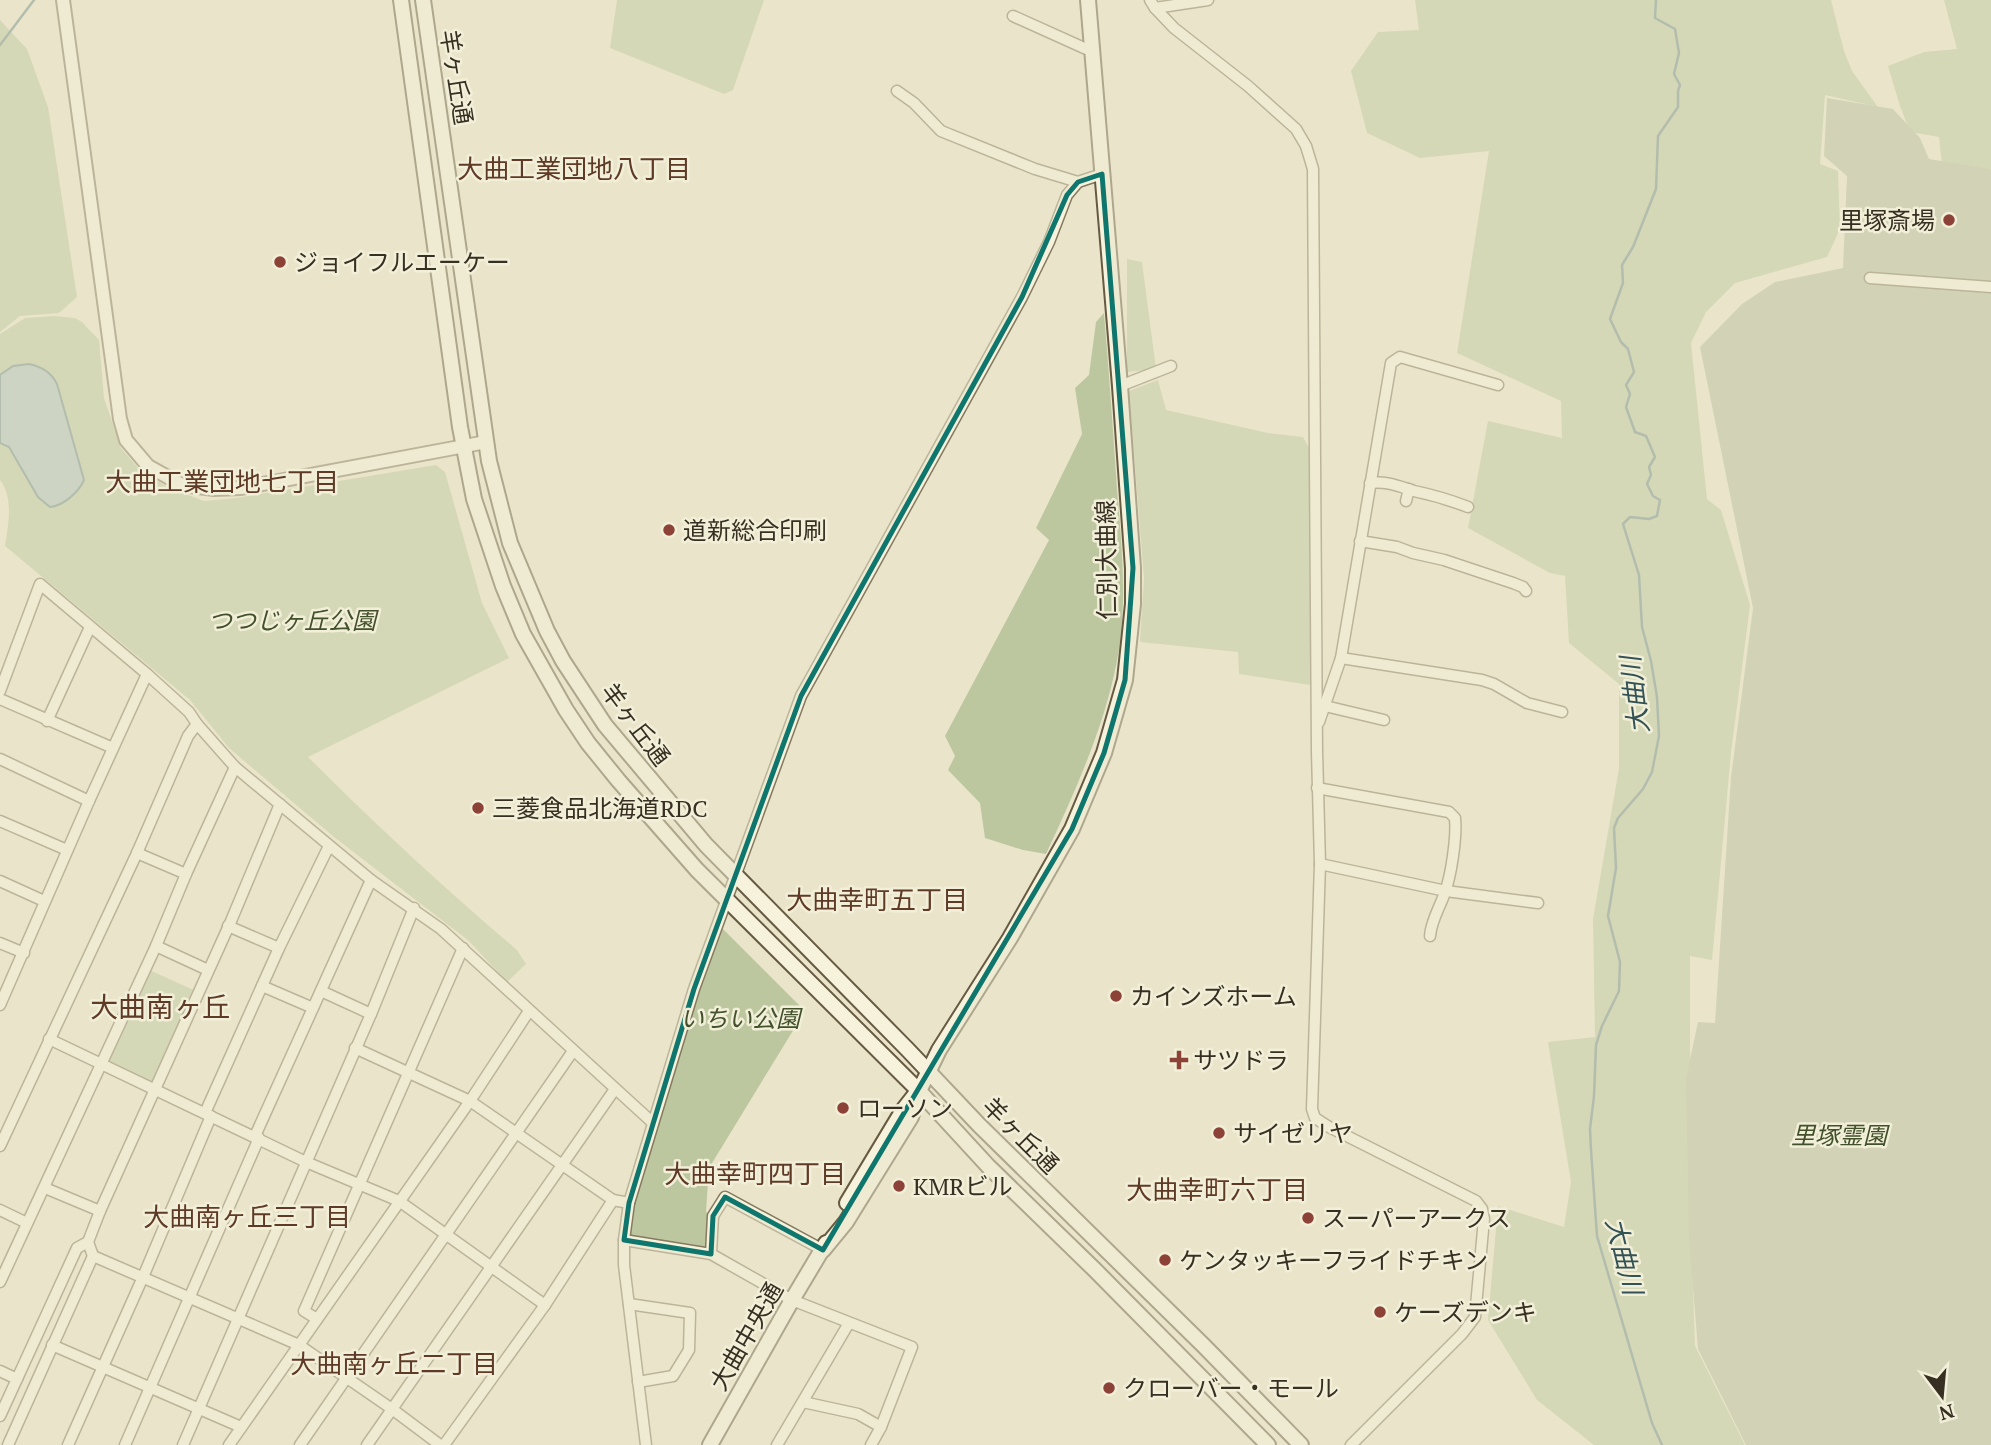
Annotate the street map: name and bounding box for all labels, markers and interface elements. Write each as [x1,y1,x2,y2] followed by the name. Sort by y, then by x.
[434,27,480,127] street label: 羊ヶ丘通
[457,151,691,185] district label: 大曲工業団地八丁目
[1839,204,1935,236] place label: 里塚斎場
[1941,212,1957,228] marker: 里塚斎場
[294,246,510,278] place label: ジョイフルエーケー
[272,254,288,270] marker: ジョイフルエーケー
[105,464,339,498] district label: 大曲工業団地七丁目
[1089,500,1123,620] street label: 仁別大曲線
[683,514,827,546] place label: 道新総合印刷
[661,522,677,538] marker: 道新総合印刷
[208,604,379,636] park label: つつじヶ丘公園
[1612,651,1656,736] water label: 大曲川
[594,676,678,772] street label: 羊ヶ丘通
[492,792,708,824] place label: 三菱食品北海道RDC
[470,800,486,816] marker: 三菱食品北海道RDC
[786,882,968,916] district label: 大曲幸町五丁目
[1130,980,1297,1012] place label: カインズホーム
[90,988,230,1025] district label: 大曲南ヶ丘
[1108,988,1124,1004] marker: カインズホーム
[680,1002,803,1034] park label: いちい公園
[1193,1044,1289,1076] place label: サツドラ
[1171,1052,1187,1068] marker: サツドラ
[976,1090,1066,1180] street label: 羊ヶ丘通
[857,1092,953,1124] place label: ローソン
[835,1100,851,1116] marker: ローソン
[1233,1117,1353,1149] place label: サイゼリヤ
[1791,1119,1890,1151] park label: 里塚霊園
[1211,1125,1227,1141] marker: サイゼリヤ
[664,1156,846,1190] district label: 大曲幸町四丁目
[913,1170,1013,1202] place label: KMRビル
[1126,1172,1308,1206] district label: 大曲幸町六丁目
[891,1178,907,1194] marker: KMRビル
[143,1199,351,1233] district label: 大曲南ヶ丘三丁目
[1322,1202,1511,1234] place label: スーパーアークス
[1300,1210,1316,1226] marker: スーパーアークス
[1599,1214,1652,1301] water label: 大曲川
[1179,1244,1488,1276] place label: ケンタッキーフライドチキン
[1157,1252,1173,1268] marker: ケンタッキーフライドチキン
[702,1276,790,1396] street label: 大曲中央通
[1394,1296,1537,1328] place label: ケーズデンキ
[1372,1304,1388,1320] marker: ケーズデンキ
[290,1346,498,1380] district label: 大曲南ヶ丘二丁目
[1907,1361,1977,1431] north arrow
[1123,1372,1339,1404] place label: クローバー・モール
[1101,1380,1117,1396] marker: クローバー・モール
[1936,1399,1957,1427] text: N

